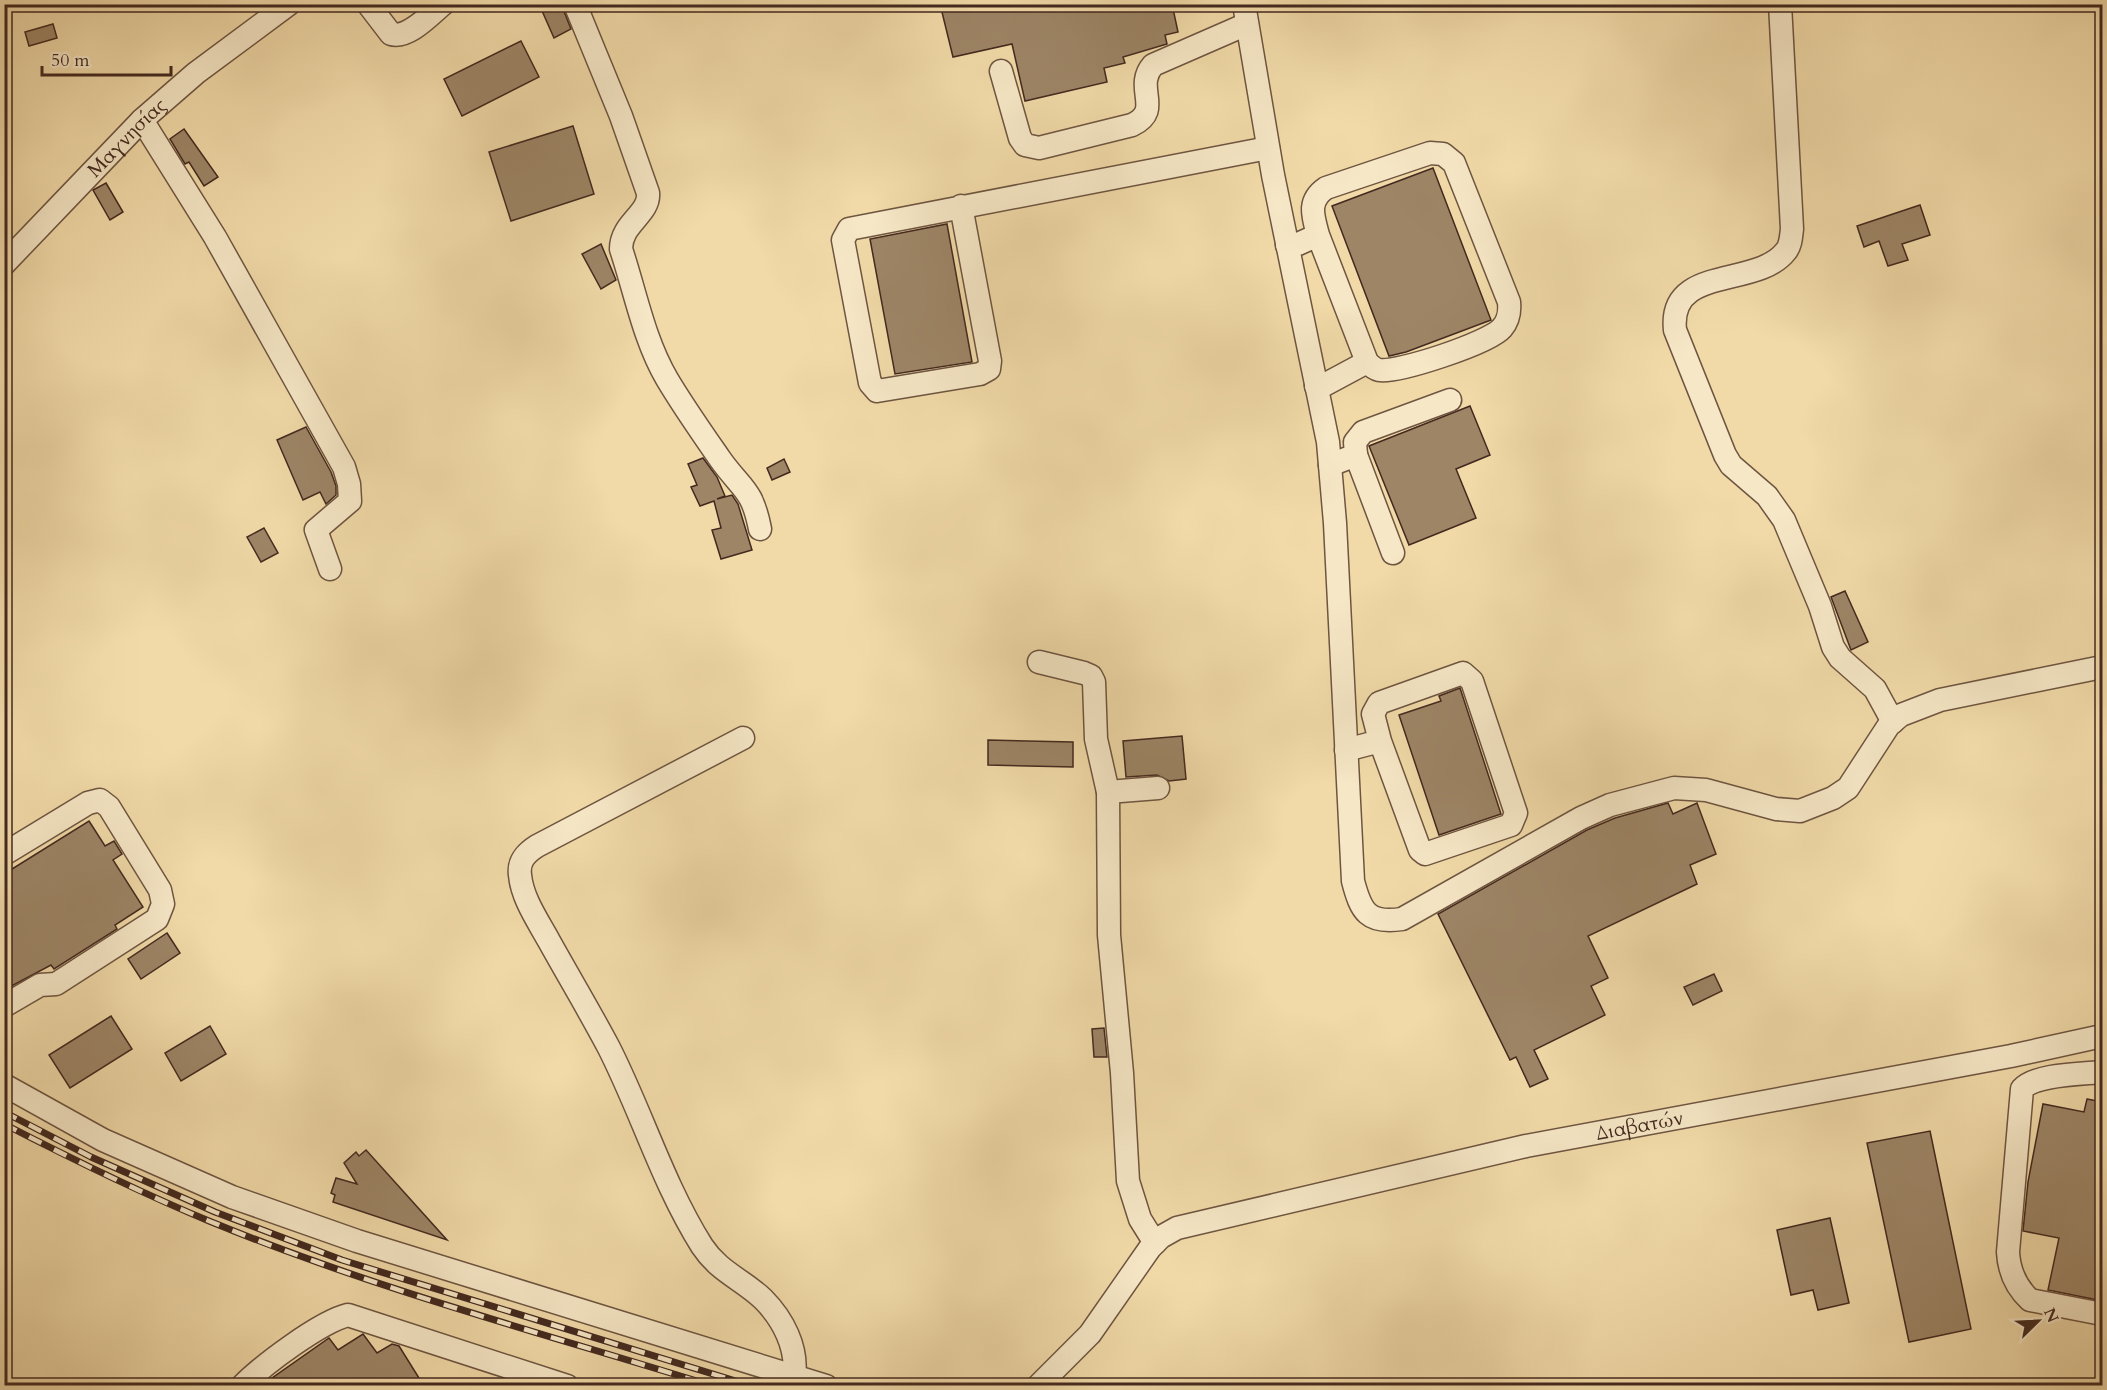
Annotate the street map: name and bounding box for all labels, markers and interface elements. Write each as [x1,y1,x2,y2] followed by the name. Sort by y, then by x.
[42,39,171,77] scale bar
[51,48,90,73] text: 50 m
[81,91,172,183] street label: Μαγνησίας
[1593,1104,1685,1146] street label: Διαβατών
[2008,1291,2068,1351] north arrow
[2038,1304,2064,1326] text: N

